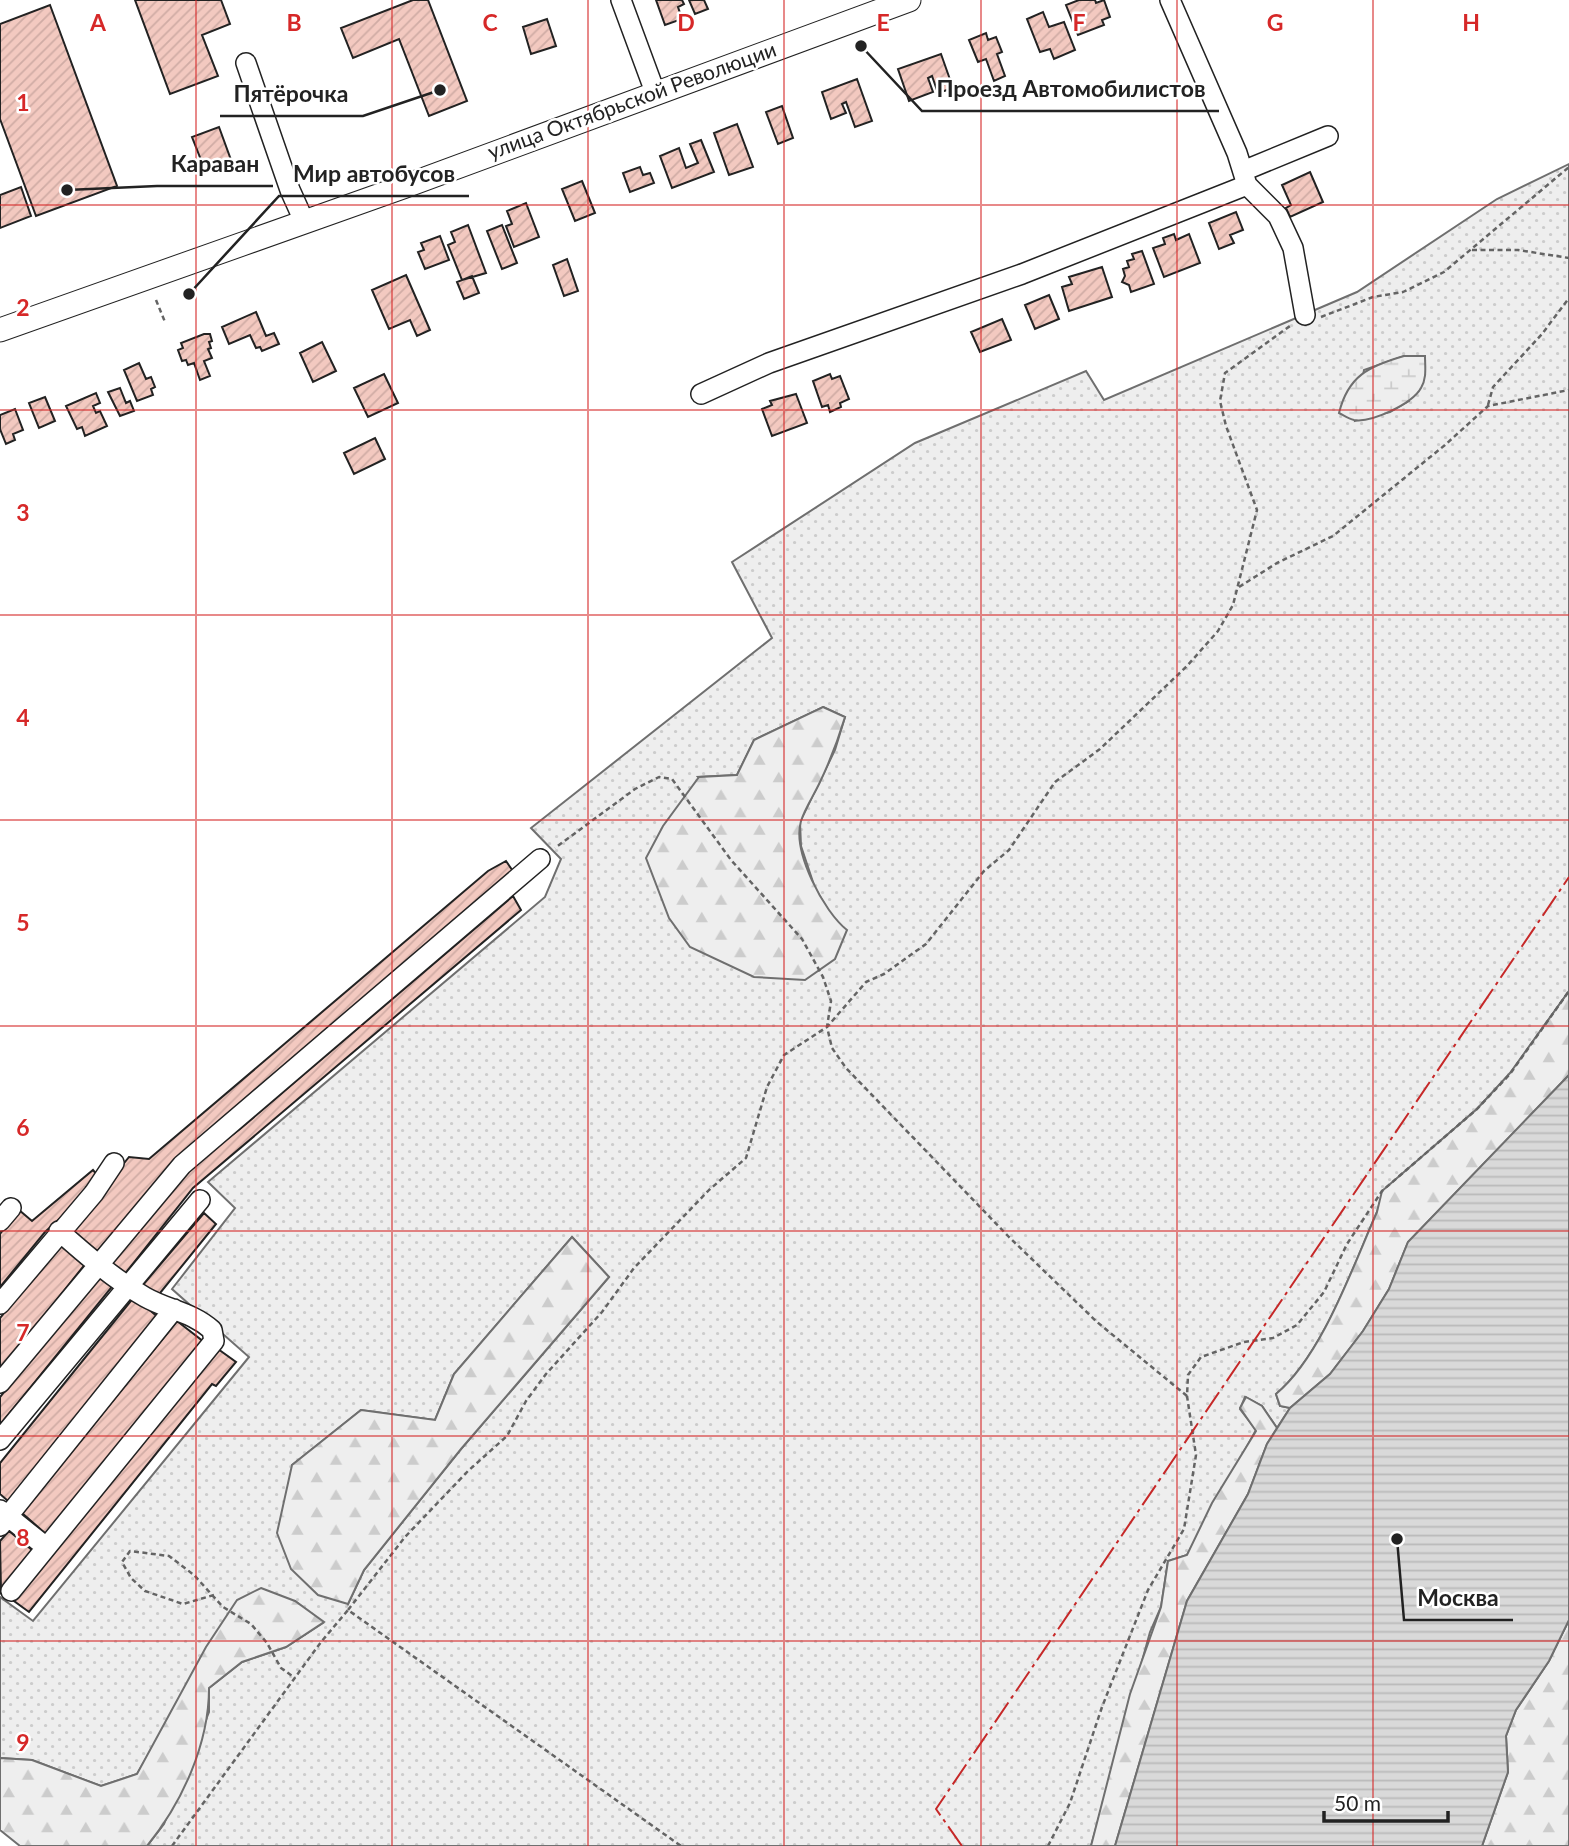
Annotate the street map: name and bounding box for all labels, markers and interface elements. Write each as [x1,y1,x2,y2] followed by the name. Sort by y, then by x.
[89,8,107,36] text: A
[286,8,302,36] text: B
[482,8,498,36] text: C
[677,8,695,36] text: D
[876,8,890,36] text: E
[1072,8,1086,36] text: F
[1267,8,1283,36] text: G
[1462,8,1480,36] text: H
[484,36,779,164] street label: улица Октябрьской Революции
[922,67,1219,111] callout: Проезд Автомобилистов
[220,72,363,116] callout: Пятёрочка
[936,74,1206,102] text: Проезд Автомобилистов
[234,79,348,107] text: Пятёрочка
[16,88,30,116] text: 1
[157,142,273,186] callout: Караван
[171,149,259,177] text: Караван
[279,152,469,196] callout: Мир автобусов
[293,159,455,187] text: Мир автобусов
[16,293,30,321] text: 2
[16,498,30,526] text: 3
[16,703,30,731] text: 4
[16,908,30,936] text: 5
[16,1113,30,1141] text: 6
[16,1318,30,1346] text: 7
[16,1523,30,1551] text: 8
[1404,1576,1513,1620] callout: Москва
[1417,1583,1499,1611] text: Москва
[16,1728,30,1756] text: 9
[1324,1780,1448,1824] scale bar
[1334,1790,1381,1815] text: 50 m

